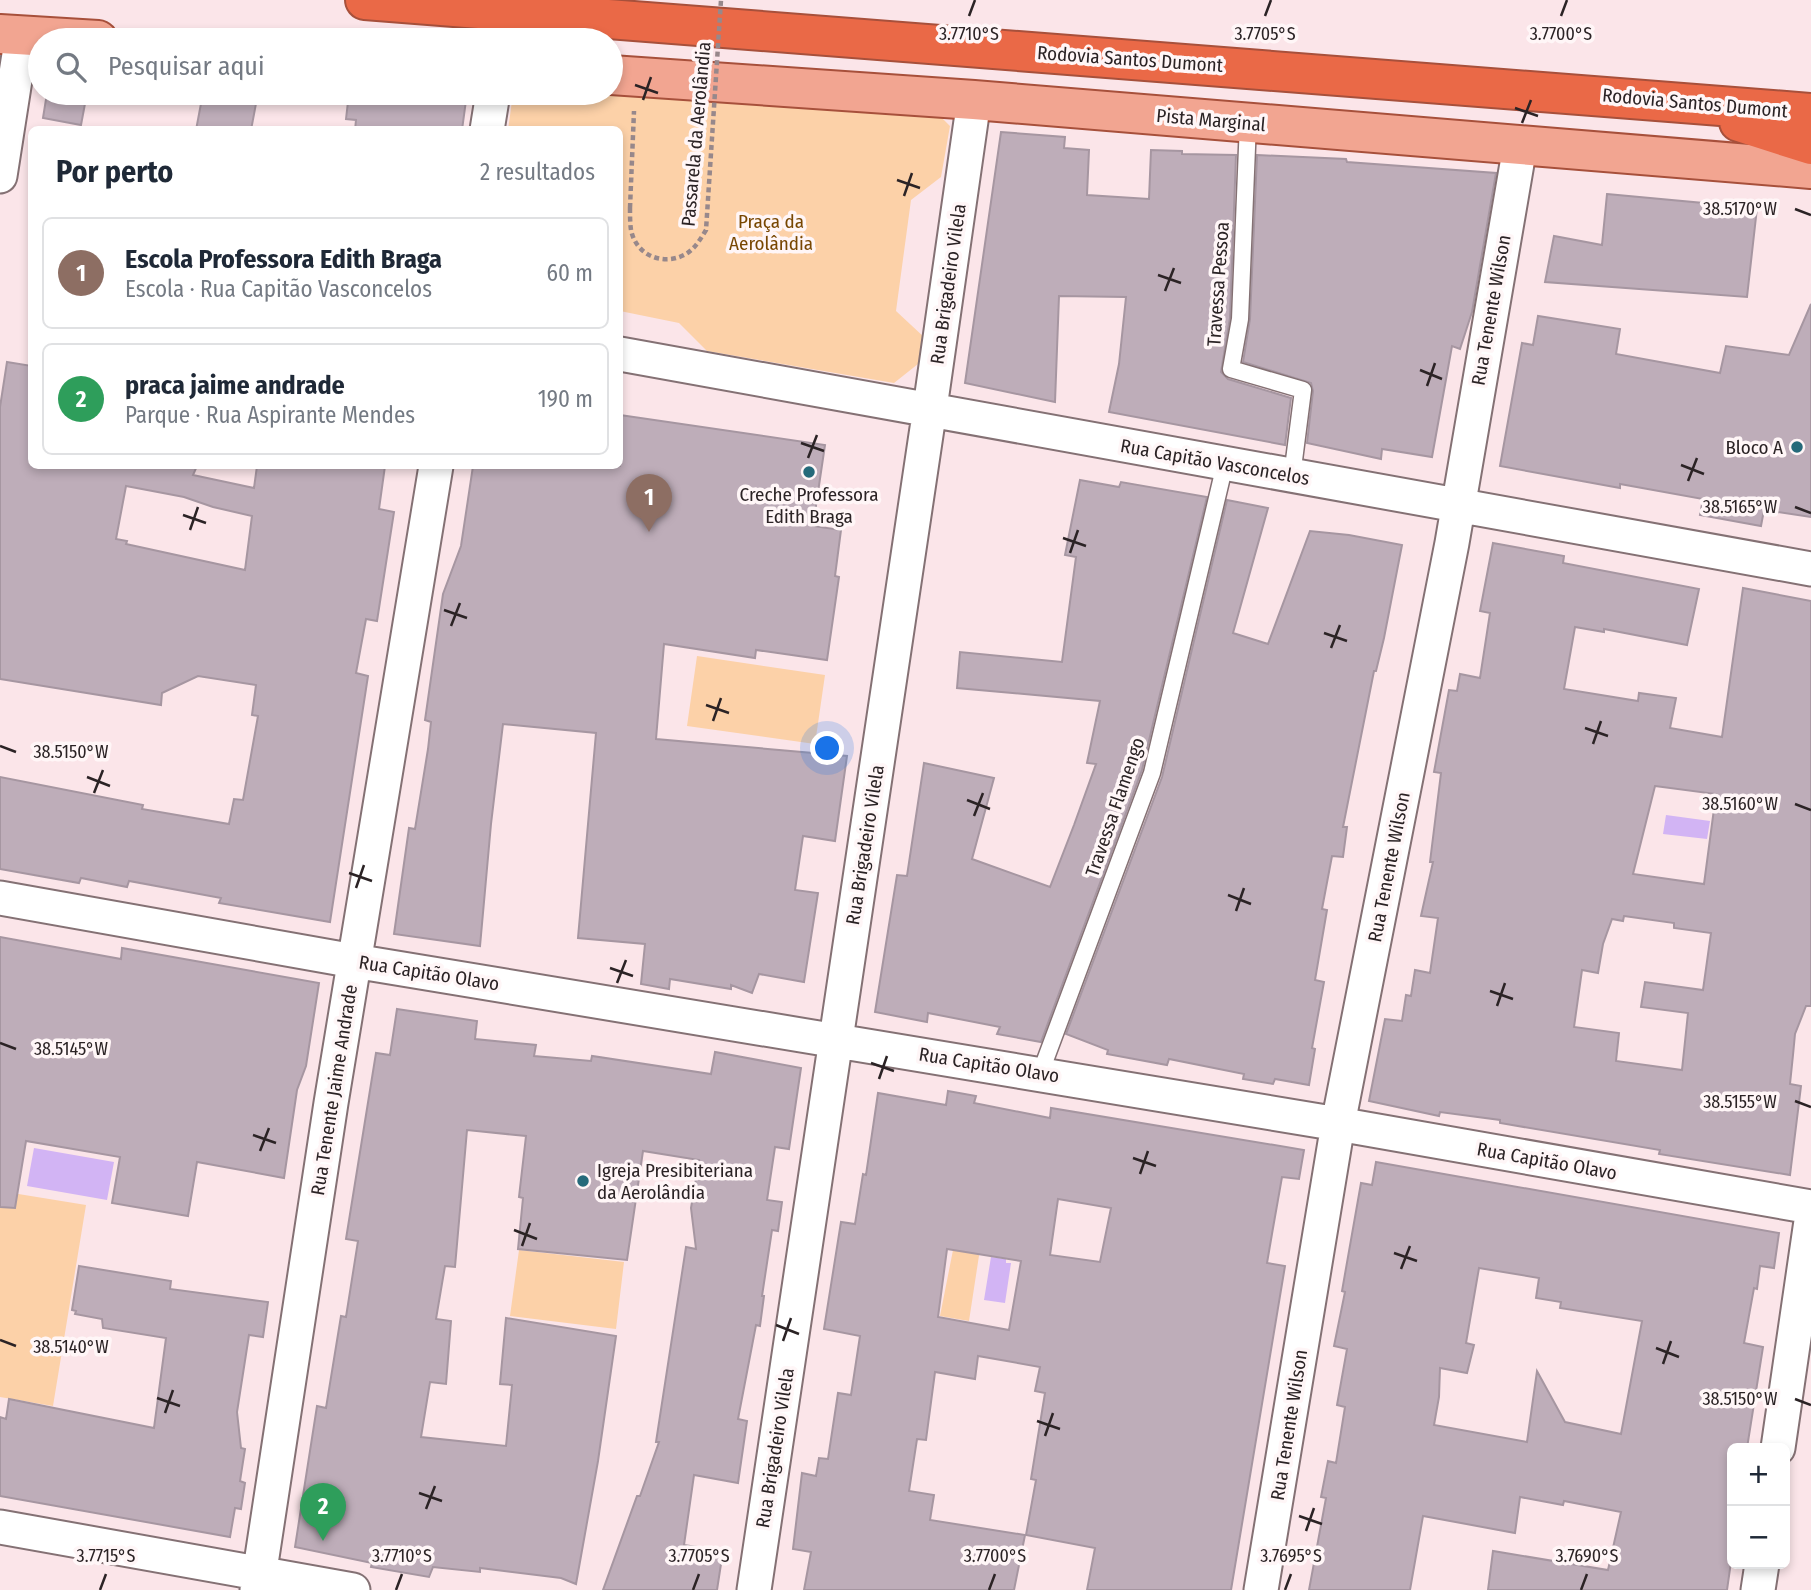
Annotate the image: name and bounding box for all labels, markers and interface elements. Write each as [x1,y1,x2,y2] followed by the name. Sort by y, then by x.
[939,23,999,45] text: 3.7710°S
[1234,23,1296,45] text: 3.7705°S
[1530,23,1592,45] text: 3.7700°S
[28,28,623,105] search box
[676,41,716,227] street label: Passarela da Aerolândia
[1036,41,1224,77] street label: Rodovia Santos Dumont
[52,48,90,86] icon: search
[108,51,265,82] text: Pesquisar aqui
[1601,83,1790,123] street label: Rodovia Santos Dumont
[1155,104,1267,136] street label: Pista Marginal
[56,154,173,190] text: Por perto
[480,158,595,186] text: 2 resultados
[1703,198,1777,220] text: 38.5170°W
[925,202,971,366] street label: Rua Brigadeiro Vilela
[729,210,813,255] park label: Praça da Aerolândia
[1202,221,1234,347] street label: Travessa Pessoa
[1466,233,1516,387] street label: Rua Tenente Wilson
[125,244,442,275] text: Escola Professora Edith Braga
[76,259,86,287] text: 1
[547,259,593,287] text: 60 m
[125,275,432,303] text: Escola · Rua Capitão Vasconcelos
[125,370,345,401] text: praca jaime andrade
[76,385,86,413] text: 2
[538,385,593,413] text: 190 m
[125,401,415,429] text: Parque · Rua Aspirante Mendes
[1119,434,1311,490] street label: Rua Capitão Vasconcelos
[1725,436,1783,459] place label: Bloco A
[1789,439,1805,455] marker: Bloco A
[801,464,817,480] marker: Creche Professora Edith Braga
[626,474,672,532] pin: 1
[740,483,878,528] place label: Creche Professora Edith Braga
[1703,496,1778,518] text: 38.5165°W
[810,731,844,765] your location
[1080,734,1150,880] street label: Travessa Flamengo
[33,741,109,763] text: 38.5150°W
[841,763,889,927] street label: Rua Brigadeiro Vilela
[1363,790,1415,944] street label: Rua Tenente Wilson
[1702,793,1778,815] text: 38.5160°W
[357,951,501,995] street label: Rua Capitão Olavo
[306,983,362,1197] street label: Rua Tenente Jaime Andrade
[34,1038,109,1060] text: 38.5145°W
[917,1043,1061,1087] street label: Rua Capitão Olavo
[1703,1091,1777,1113] text: 38.5155°W
[1475,1137,1619,1185] street label: Rua Capitão Olavo
[597,1159,753,1204] place label: Igreja Presibiteriana da Aerolândia
[575,1173,591,1189] marker: Igreja Presibiteriana da Aerolândia
[33,1336,109,1358] text: 38.5140°W
[1266,1348,1312,1502] street label: Rua Tenente Wilson
[751,1366,799,1530] street label: Rua Brigadeiro Vilela
[1702,1388,1778,1410] text: 38.5150°W
[1727,1443,1790,1569] map controls
[1727,1443,1790,1506] button: +
[300,1483,346,1541] pin: 2
[1727,1506,1790,1569] button: −
[77,1545,135,1567] text: 3.7715°S
[372,1545,432,1567] text: 3.7710°S
[668,1545,730,1567] text: 3.7705°S
[964,1545,1026,1567] text: 3.7700°S
[1260,1545,1322,1567] text: 3.7695°S
[1556,1545,1619,1567] text: 3.7690°S

